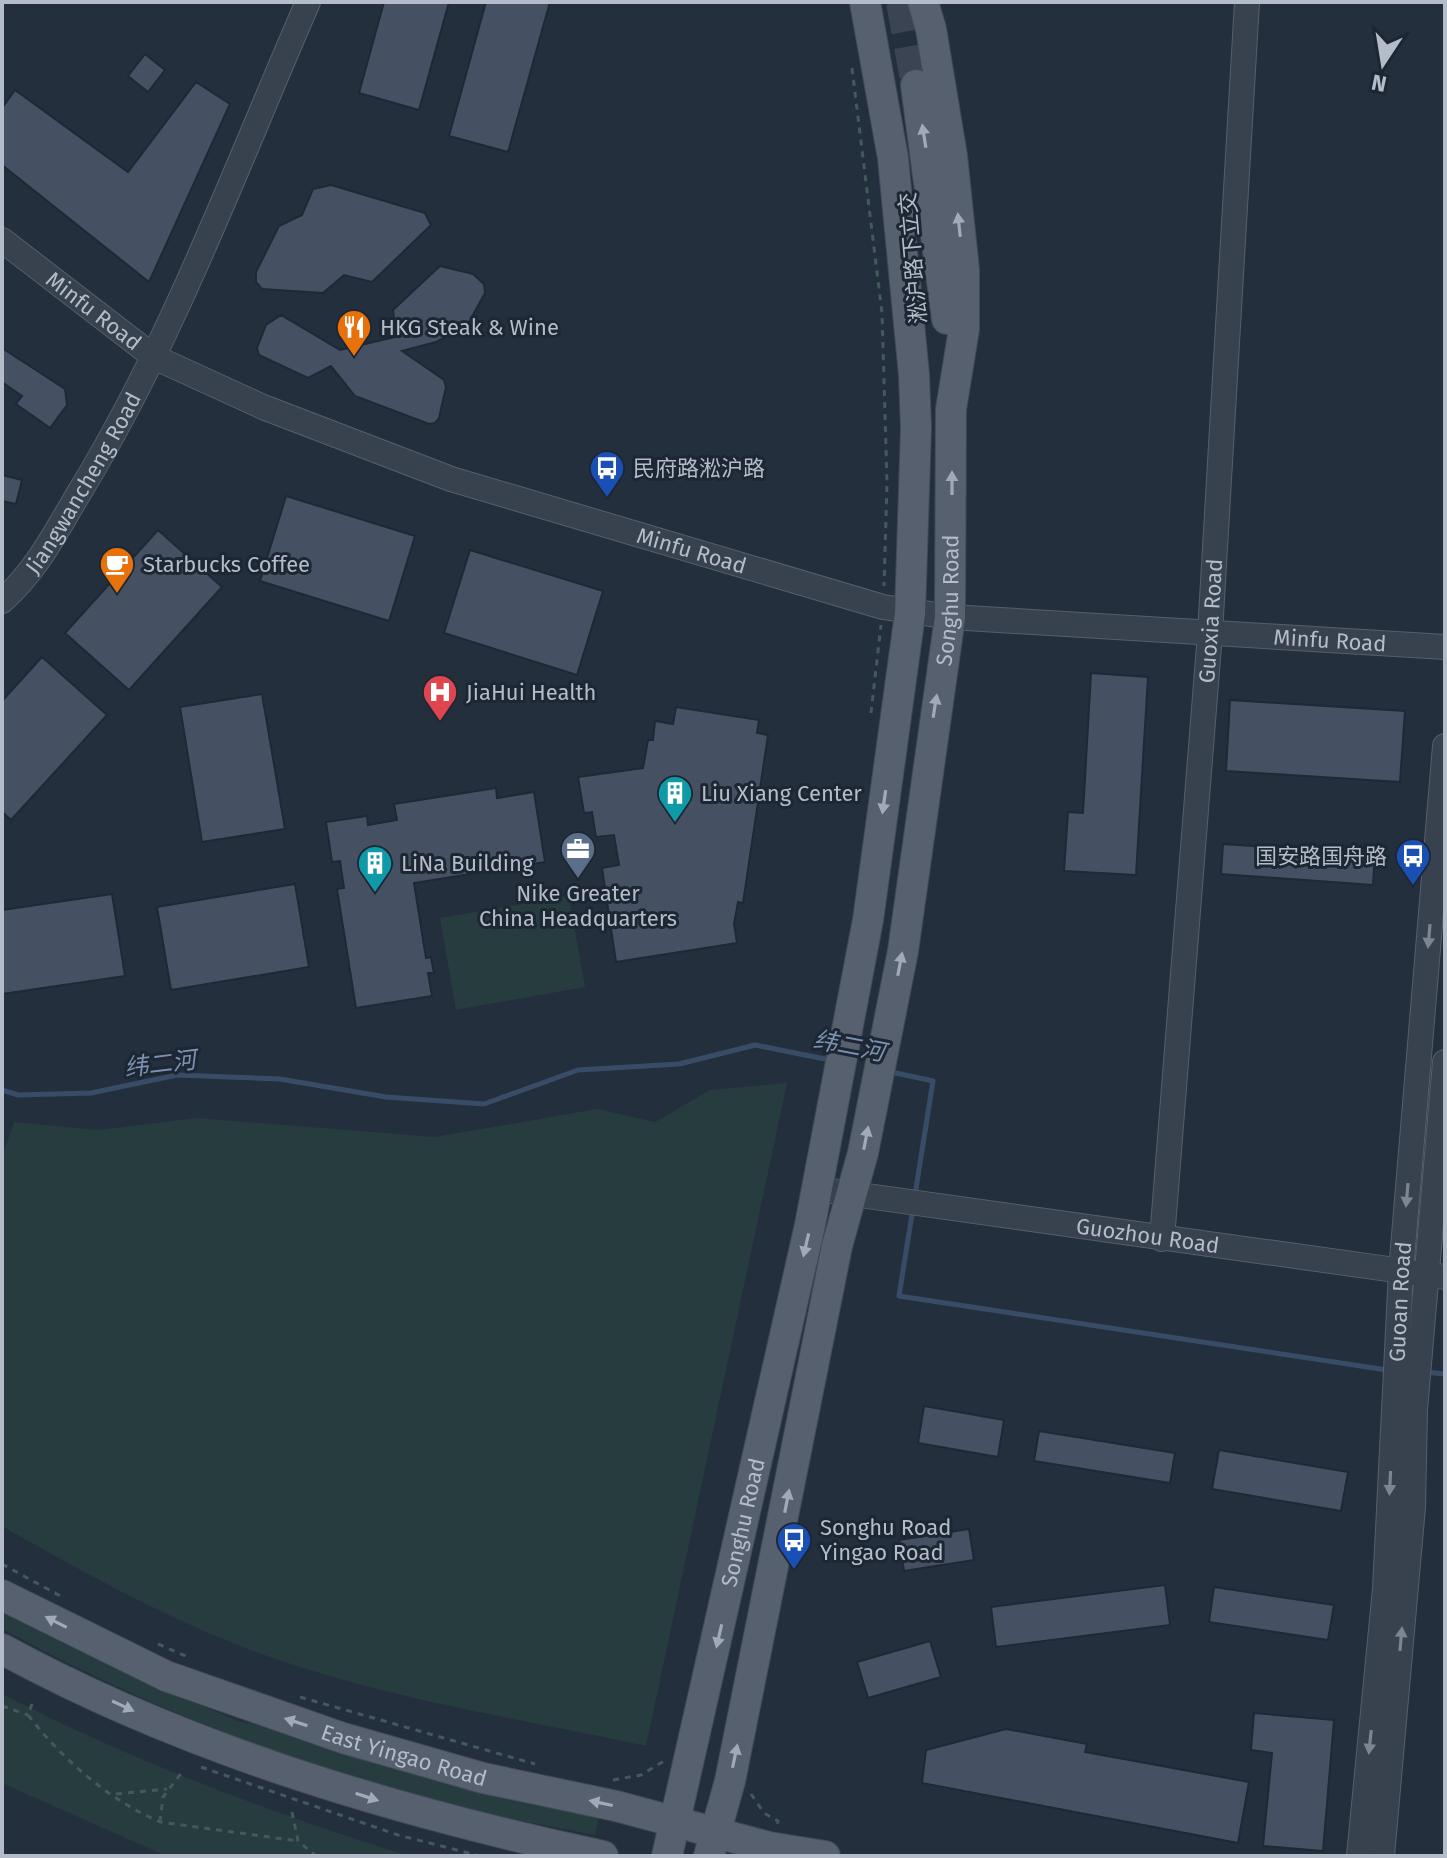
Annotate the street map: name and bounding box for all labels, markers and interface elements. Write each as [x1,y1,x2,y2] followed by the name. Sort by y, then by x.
[1343,24,1423,104] north arrow
[1369,68,1389,98] text: N
[918,123,930,148] one-way arrow
[894,191,932,325] street label: 淞沪路下立交
[953,212,966,237] one-way arrow
[41,266,147,356] street label: Minfu Road
[335,308,373,358] restaurant icon: HKG Steak & Wine
[380,314,559,341] place label: HKG Steak & Wine
[19,388,147,579] street label: Jiangwancheng Road
[588,449,626,499] bus stop icon: 民府路淞沪路
[633,455,765,482] place label: 民府路淞沪路
[946,470,958,495] one-way arrow
[634,521,750,579] street label: Minfu Road
[930,534,964,667] street label: Songhu Road
[98,545,136,595] cafe icon: Starbucks Coffee
[143,551,310,578] place label: Starbucks Coffee
[1193,558,1228,684] street label: Guoxia Road
[1273,623,1387,657] street label: Minfu Road
[421,673,459,723] hospital icon: JiaHui Health
[466,679,596,706] place label: JiaHui Health
[929,693,942,718] one-way arrow
[656,774,694,824] building icon: Liu Xiang Center
[701,780,862,807] place label: Liu Xiang Center
[877,790,890,815] one-way arrow
[559,830,597,880] office icon: Nike Greater China Headquarters
[1394,837,1432,887] bus stop icon: 国安路国舟路
[1255,843,1387,870] place label: 国安路国舟路
[356,844,394,894] building icon: LiNa Building
[401,850,534,877] place label: LiNa Building
[479,880,677,932] place label: Nike Greater China Headquarters
[1422,924,1435,949] one-way arrow
[894,951,907,976] one-way arrow
[811,1025,891,1067] water label: 纬二河
[123,1045,201,1082] water label: 纬二河
[860,1125,872,1150] one-way arrow
[1400,1183,1413,1208] one-way arrow
[1074,1212,1221,1259] street label: Guozhou Road
[799,1233,812,1258] one-way arrow
[1383,1240,1417,1363] street label: Guoan Road
[715,1455,770,1590] street label: Songhu Road
[1384,1471,1397,1496] one-way arrow
[781,1488,794,1513] one-way arrow
[820,1514,951,1566] place label: Songhu Road Yingao Road
[775,1521,813,1571] bus stop icon: Songhu Road Yingao Road
[45,1615,68,1629] one-way arrow
[712,1623,725,1648] one-way arrow
[1395,1626,1408,1651] one-way arrow
[112,1699,135,1713] one-way arrow
[283,1716,307,1728] one-way arrow
[318,1718,490,1792] street label: East Yingao Road
[1364,1730,1377,1755] one-way arrow
[730,1743,742,1768] one-way arrow
[355,1791,379,1803] one-way arrow
[588,1796,613,1809] one-way arrow

